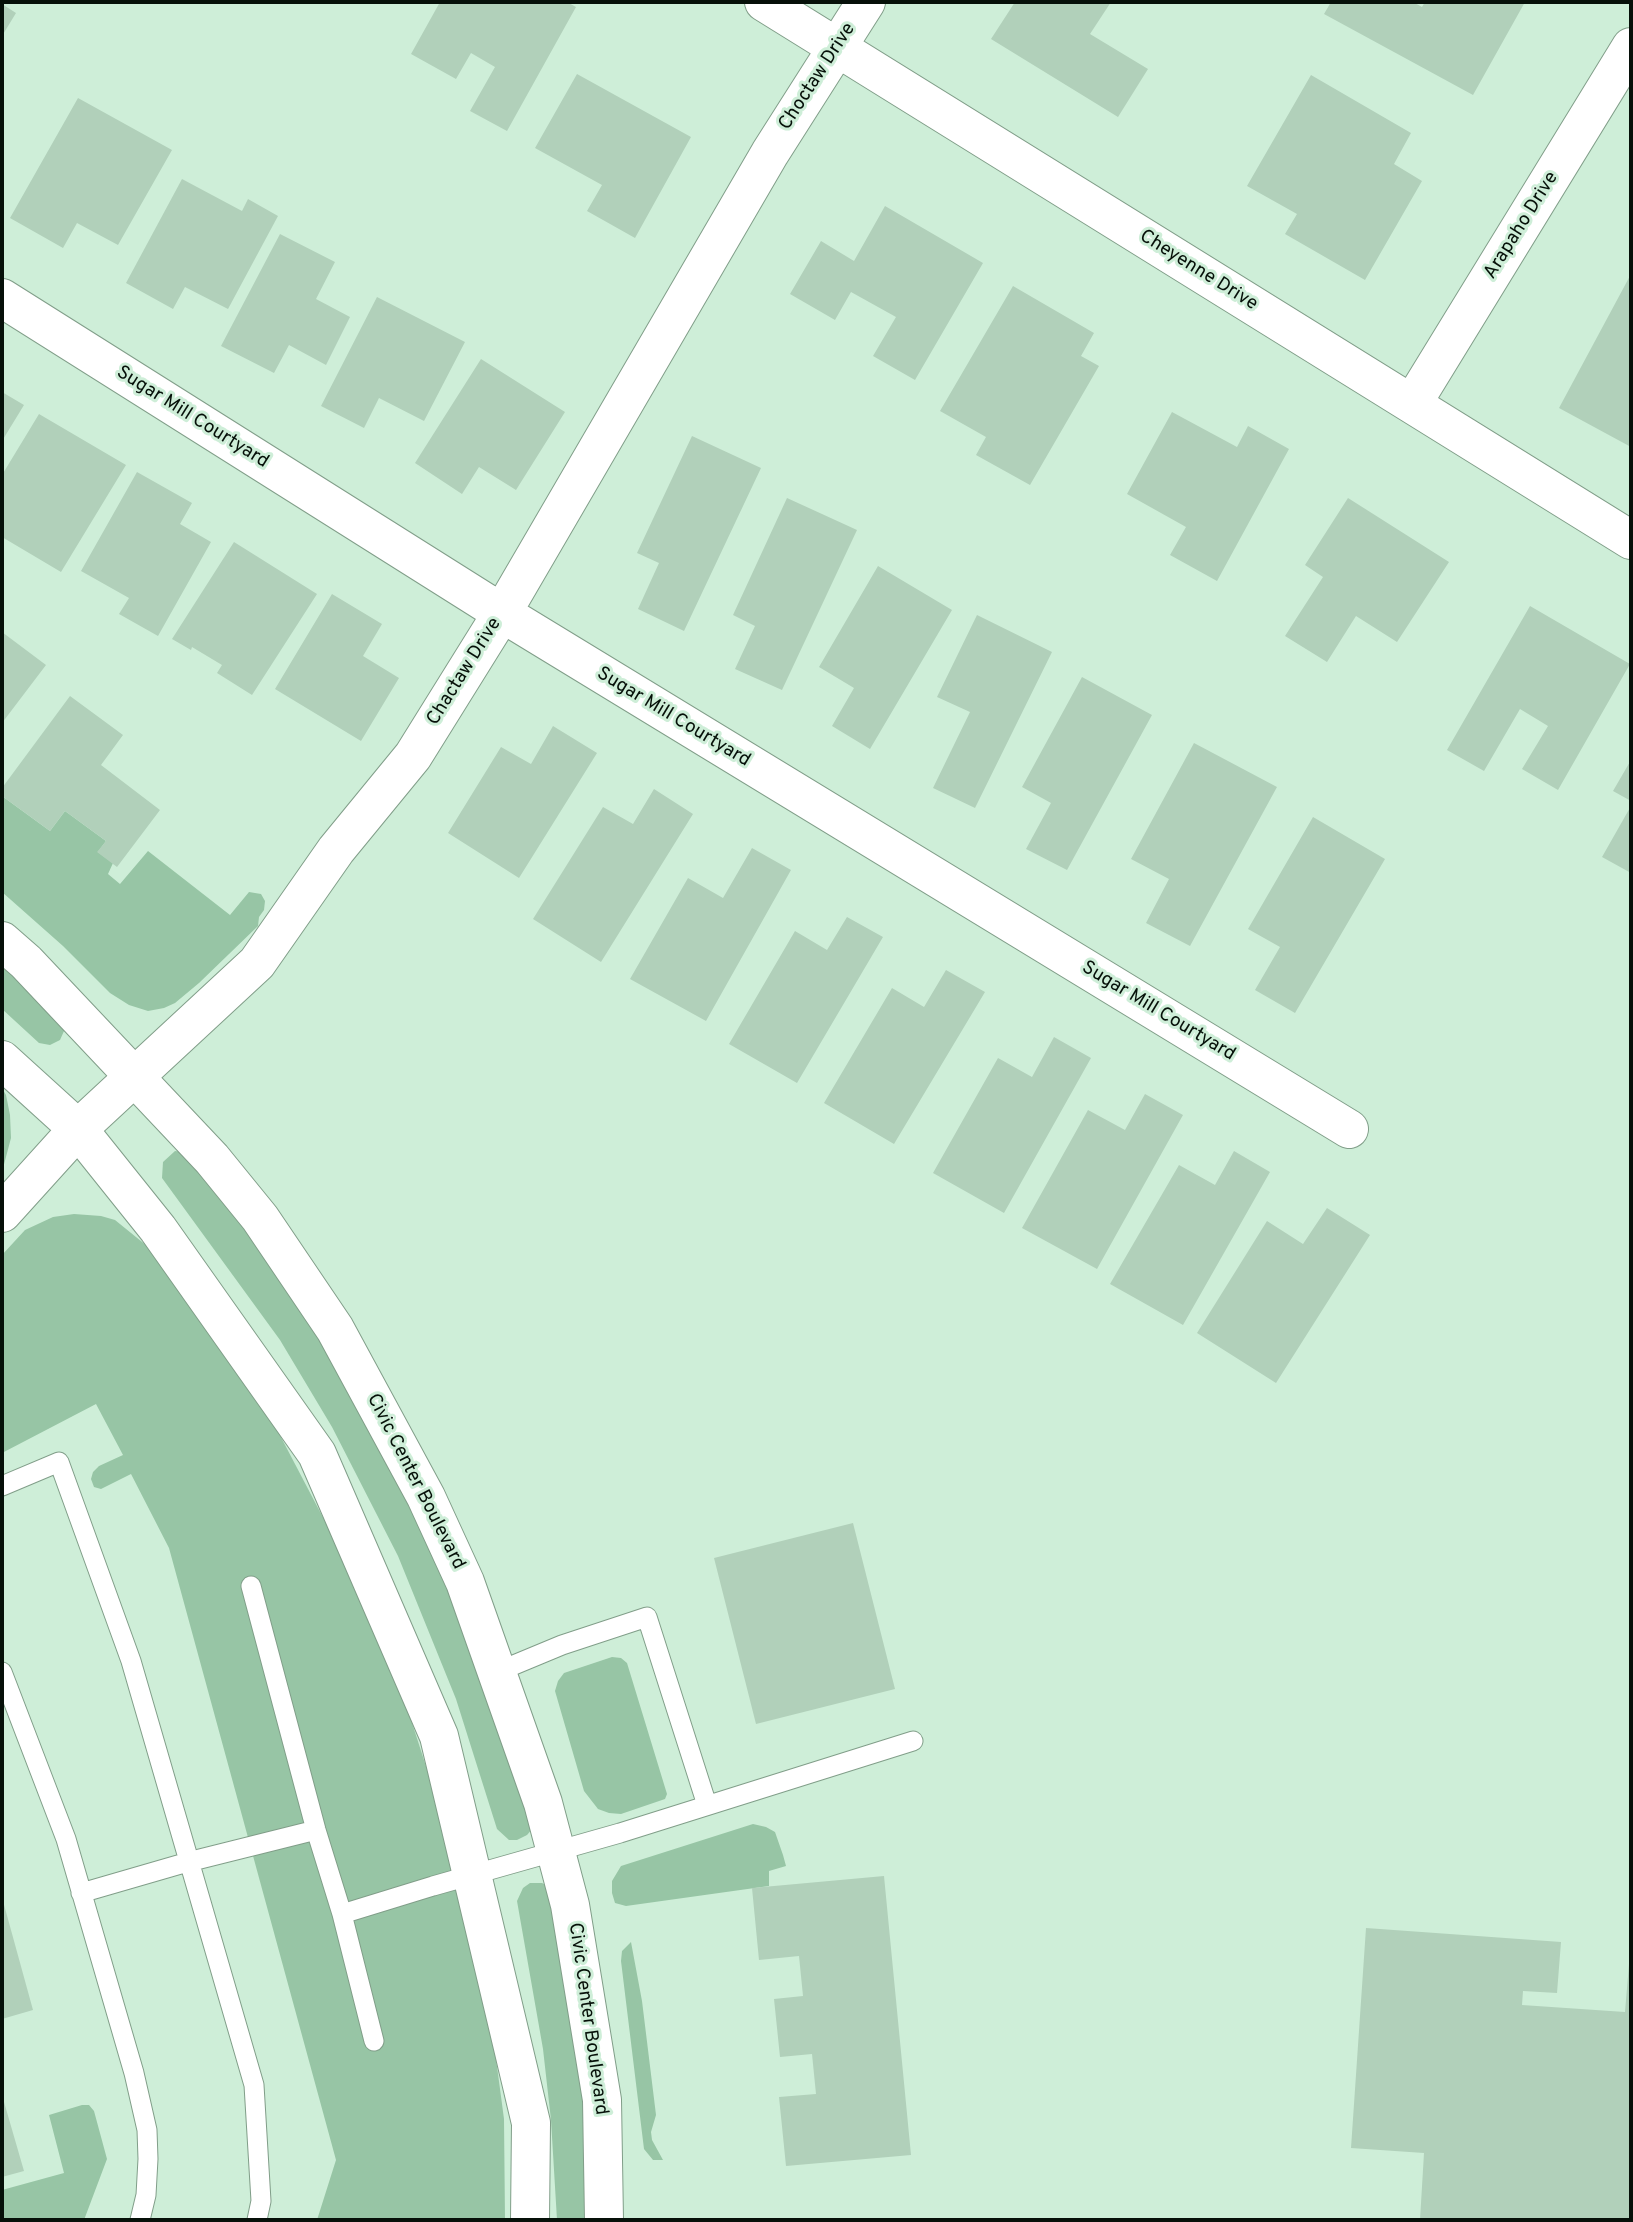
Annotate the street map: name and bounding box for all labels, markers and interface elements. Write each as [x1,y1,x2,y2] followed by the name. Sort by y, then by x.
[775,19,861,135] street label: Choctaw Drive
[1480,168,1564,284] street label: Arapaho Drive
[1135,226,1261,316] street label: Cheyenne Drive
[112,362,272,474] street label: Sugar Mill Courtyard
[423,614,507,730] street label: Chactaw Drive
[592,663,754,773] street label: Sugar Mill Courtyard
[1077,957,1239,1067] street label: Sugar Mill Courtyard
[361,1390,469,1574] street label: Civic Center Boulevard
[562,1921,612,2117] street label: Civic Center Boulevard

